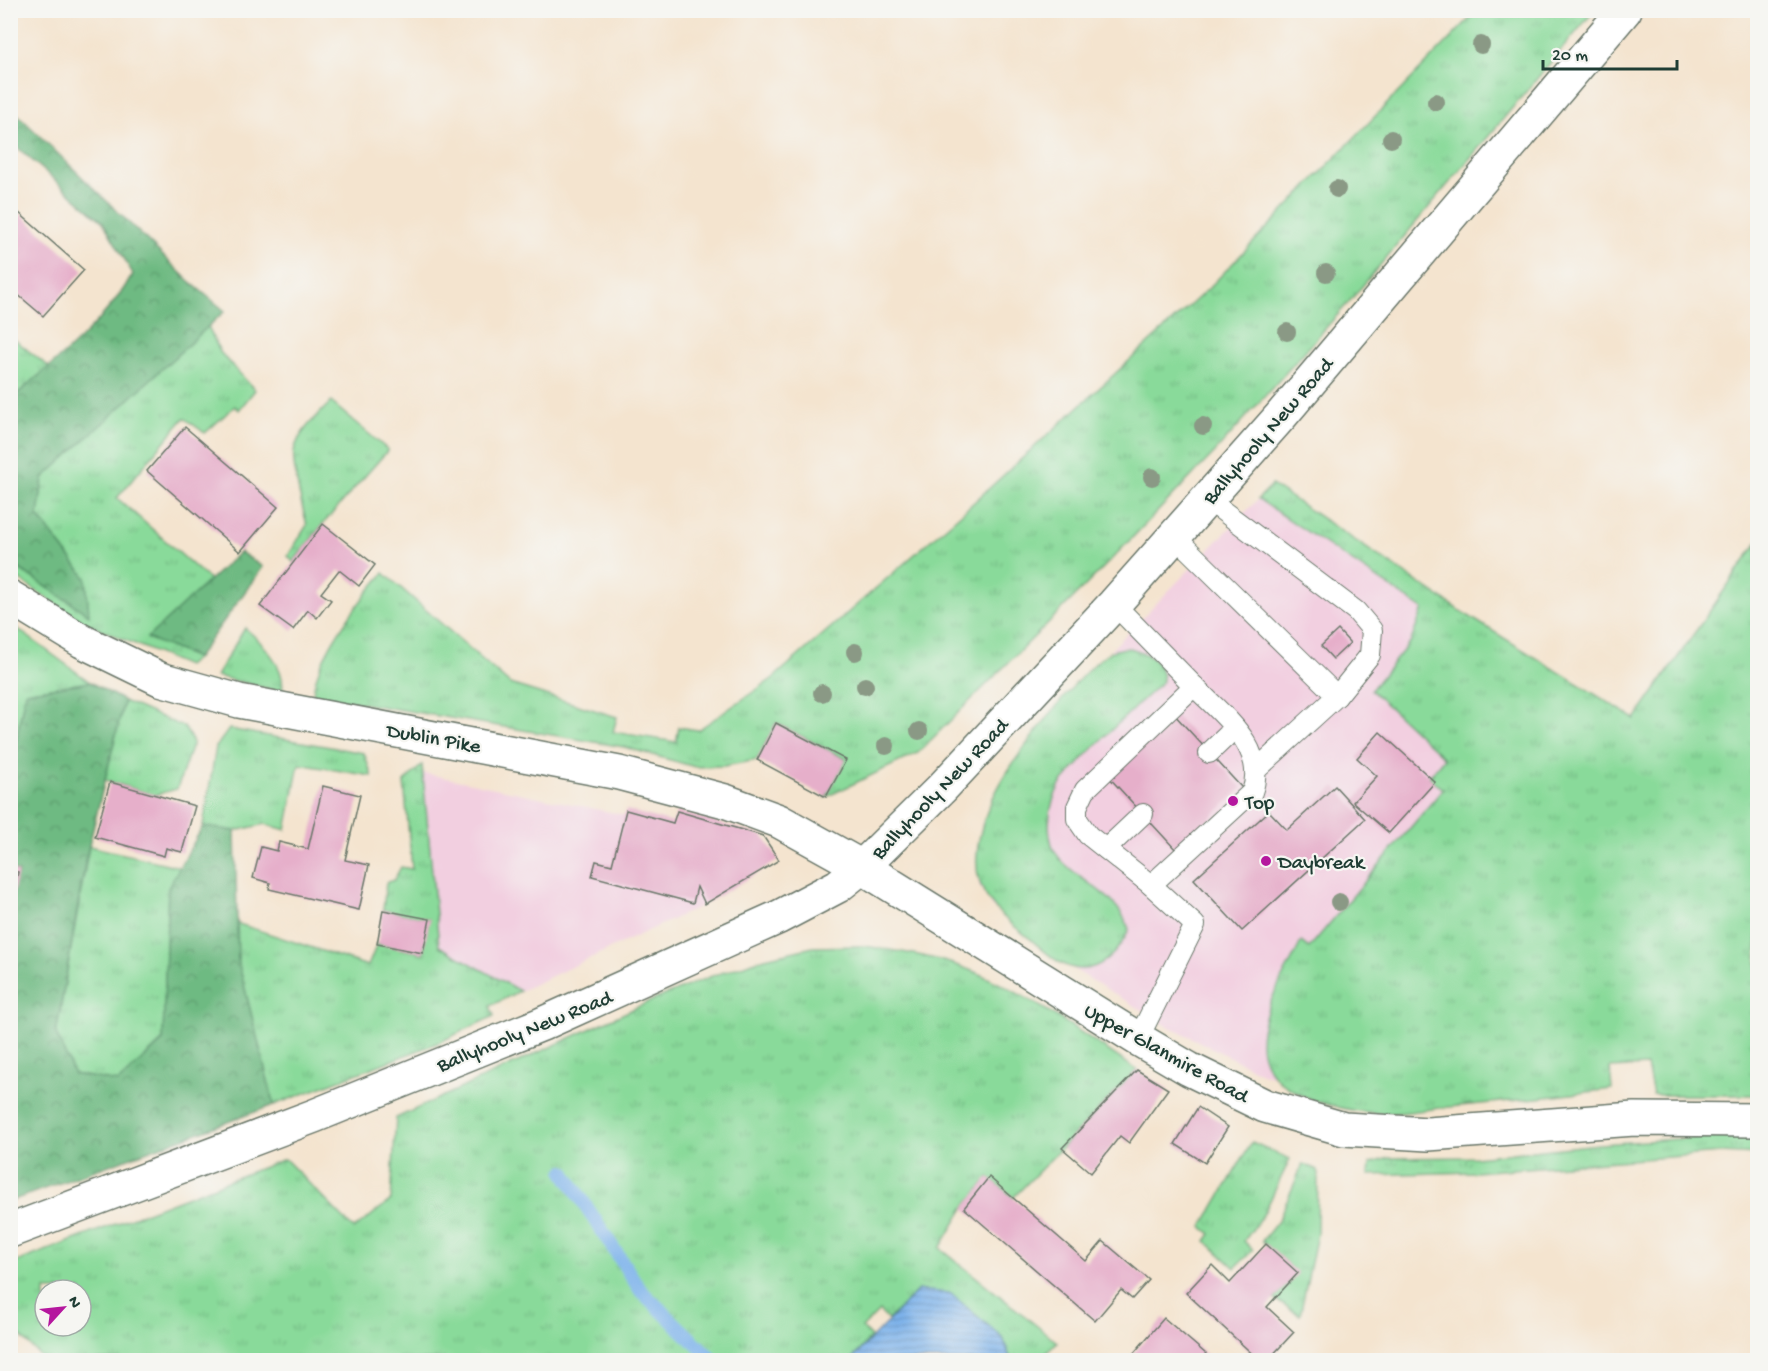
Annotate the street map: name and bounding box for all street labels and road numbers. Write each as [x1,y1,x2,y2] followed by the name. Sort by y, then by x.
[1198,352,1341,512] street label: Ballyhooly New Road
[867,713,1017,867] street label: Ballyhooly New Road
[382,720,484,761] street label: Dublin Pike
[433,986,618,1080] street label: Ballyhooly New Road
[1079,999,1253,1111] street label: Upper Glanmire Road

